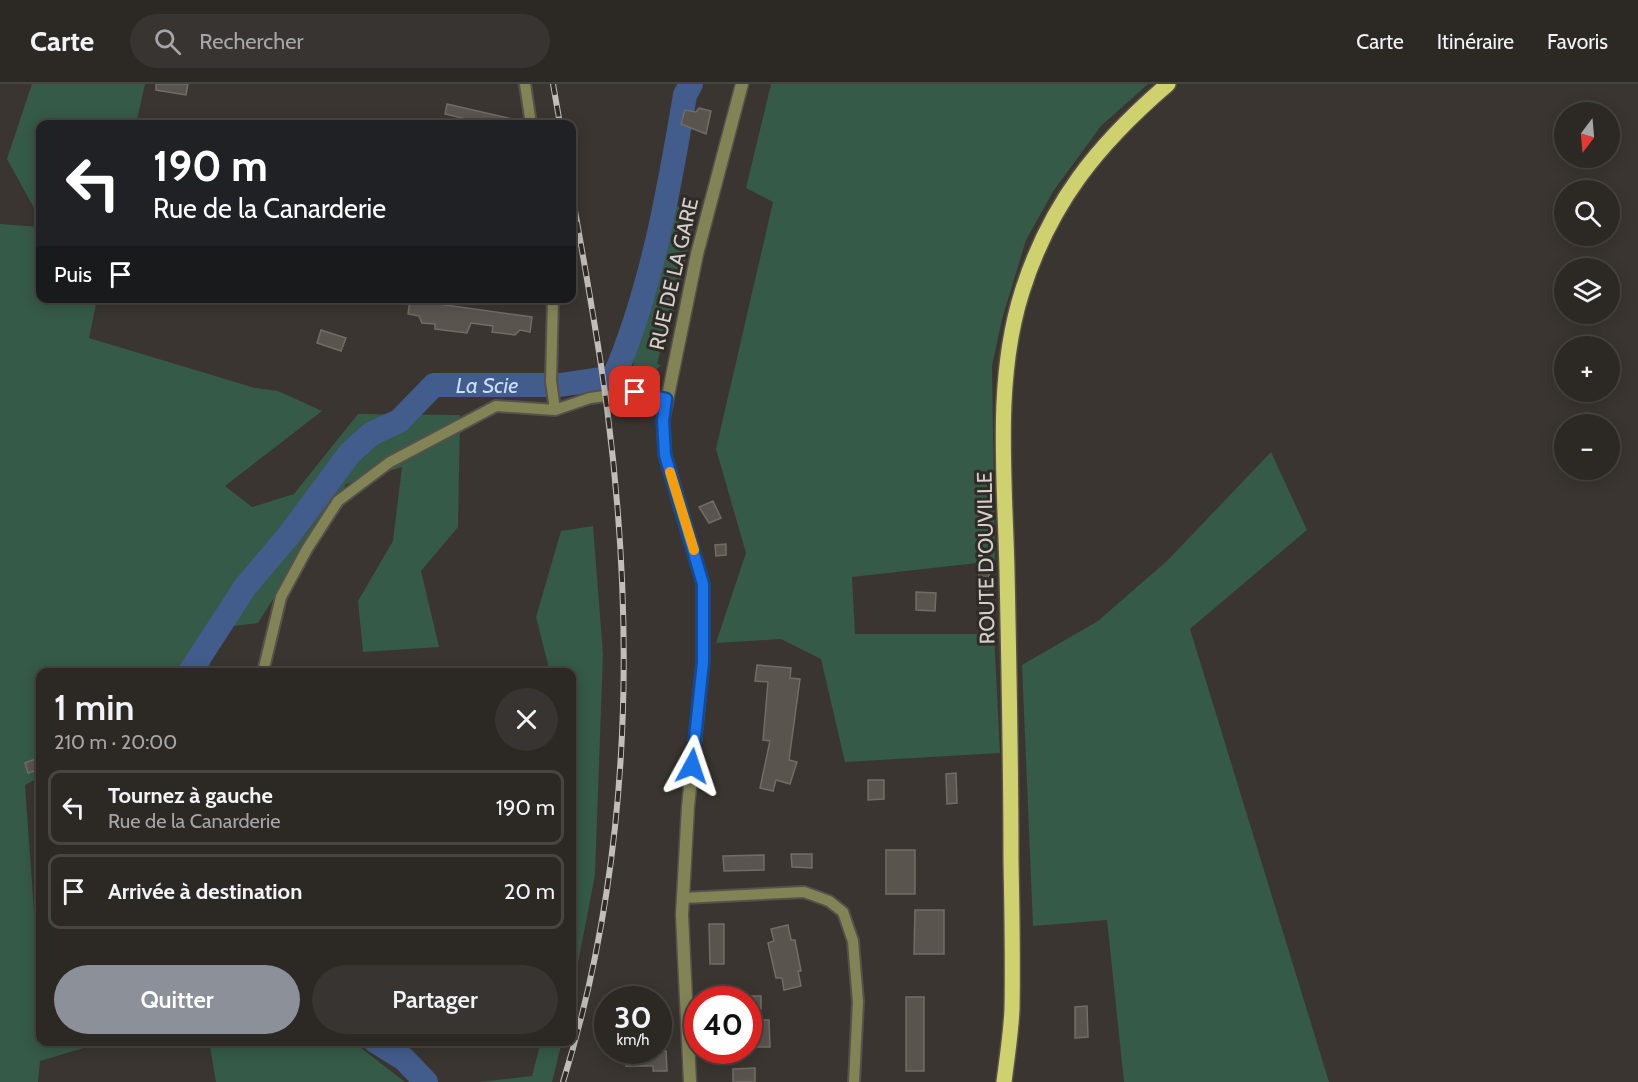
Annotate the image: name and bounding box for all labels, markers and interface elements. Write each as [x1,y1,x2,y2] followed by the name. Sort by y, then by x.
[130,14,550,68] search box
[30,24,94,58] text: Carte
[151,25,184,58] icon: search
[199,28,303,55] text: Rechercher
[1356,29,1404,54] text: Carte
[1437,29,1514,54] text: Itinéraire
[1547,29,1608,54] text: Favoris
[1554,102,1620,168] north arrow
[1554,102,1620,480] map controls
[153,140,268,192] text: 190 m
[54,144,132,222] icon: left
[1554,180,1620,246] button: search
[153,192,386,225] text: Rue de la Canarderie
[644,195,703,352] street label: RUE DE LA GARE
[104,258,137,291] icon: arrive
[1554,258,1620,324] button: layers
[54,261,92,288] text: Puis
[1554,336,1620,402] button: +
[609,366,660,417] pin
[456,372,518,399] water label: La Scie
[618,375,651,408] icon: arrive
[1554,414,1620,480] button: −
[971,471,1000,645] street label: ROUTE D'OUVILLE
[54,685,134,729] text: 1 min
[495,688,558,751] button: close
[54,730,177,754] text: 210 m · 20:00
[660,734,724,798] position arrow
[108,782,273,809] text: Tournez à gauche
[57,791,90,824] icon: left
[496,794,555,821] text: 190 m
[108,809,281,833] text: Rue de la Canarderie
[57,875,90,908] icon: arrive
[108,878,302,905] text: Arrivée à destination
[504,878,555,905] text: 20 m
[54,965,300,1034] button: Quitter
[312,965,558,1034] button: Partager
[684,986,762,1064] speed limit sign: 40
[614,999,652,1036] text: 30
[617,1031,649,1049] text: km/h

